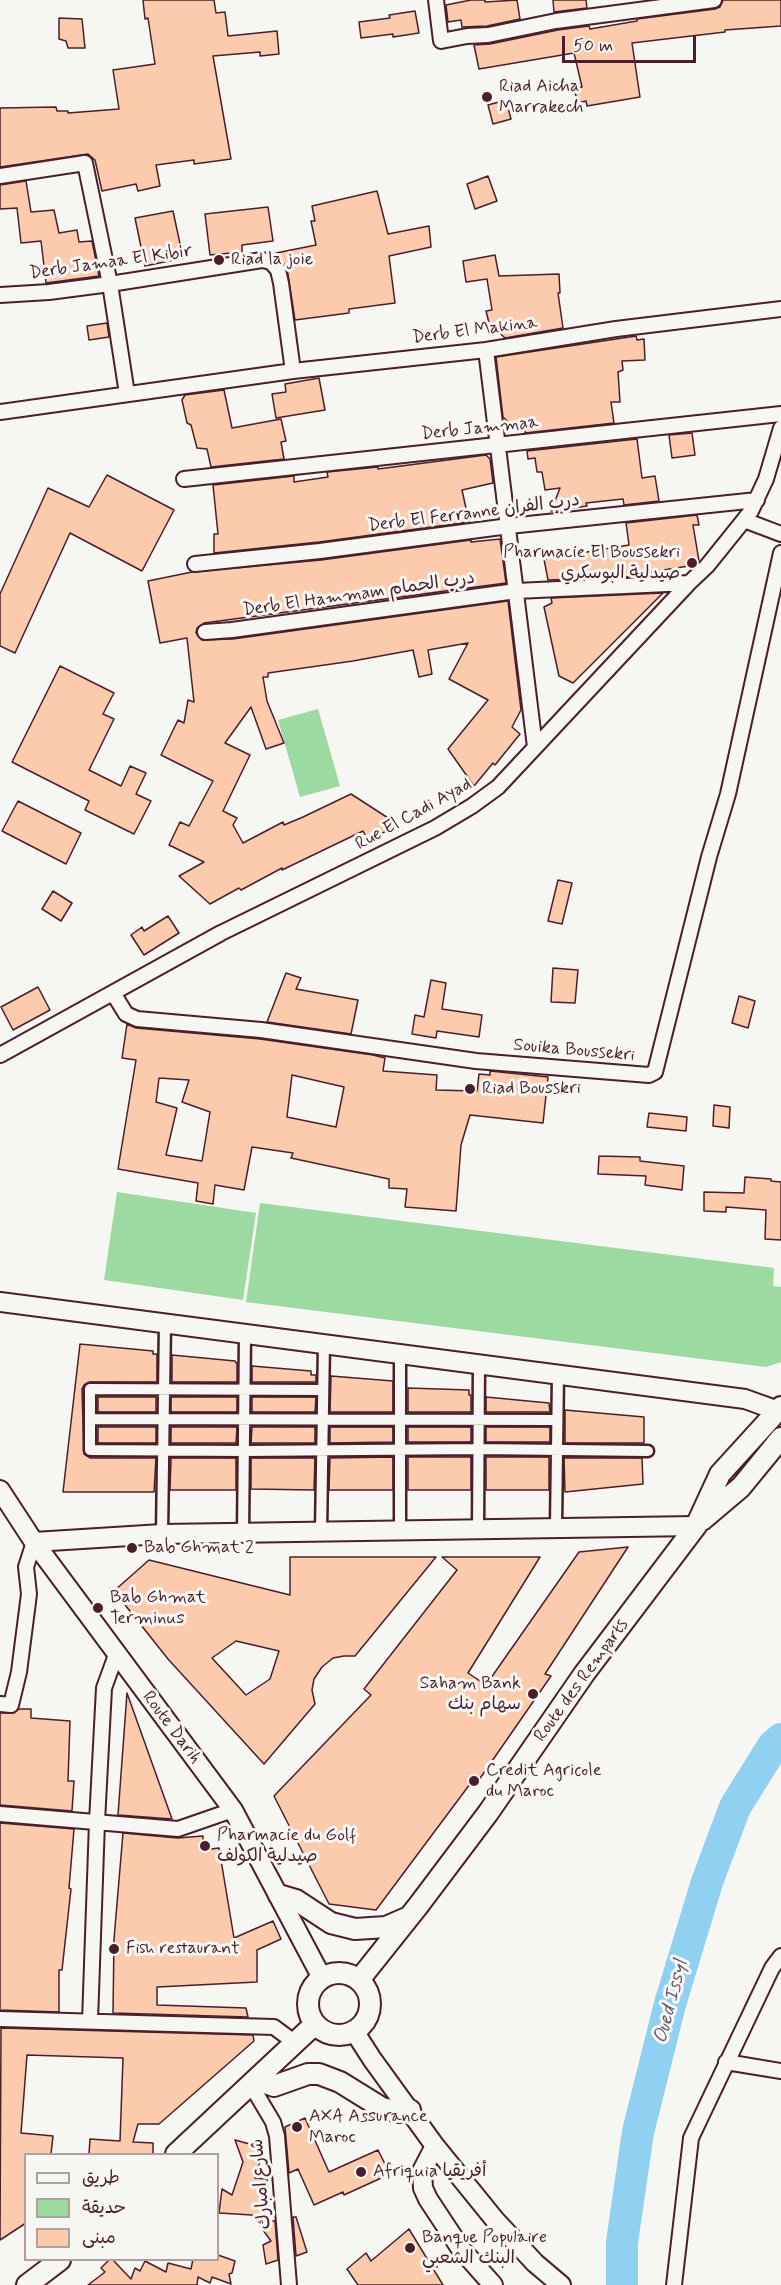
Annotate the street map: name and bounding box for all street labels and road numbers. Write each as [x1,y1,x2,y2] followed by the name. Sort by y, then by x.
[28,241,194,285] street label: Derb Jamaa El Kibir
[411,313,539,349] street label: Derb El Makina
[420,412,540,446] street label: Derb Jammaa
[367,490,581,538] street label: Derb El Ferranne درب الفران
[242,568,476,622] street label: Derb El Hammam درب الحمام
[352,774,476,856] street label: Rue El Cadi Ayad
[512,1035,636,1067] street label: Souika Boussekri
[530,1615,634,1747] street label: Route des Remparts
[137,1687,205,1769] street label: Route Darih
[247,2138,277,2230] street label: شارع امبارك

